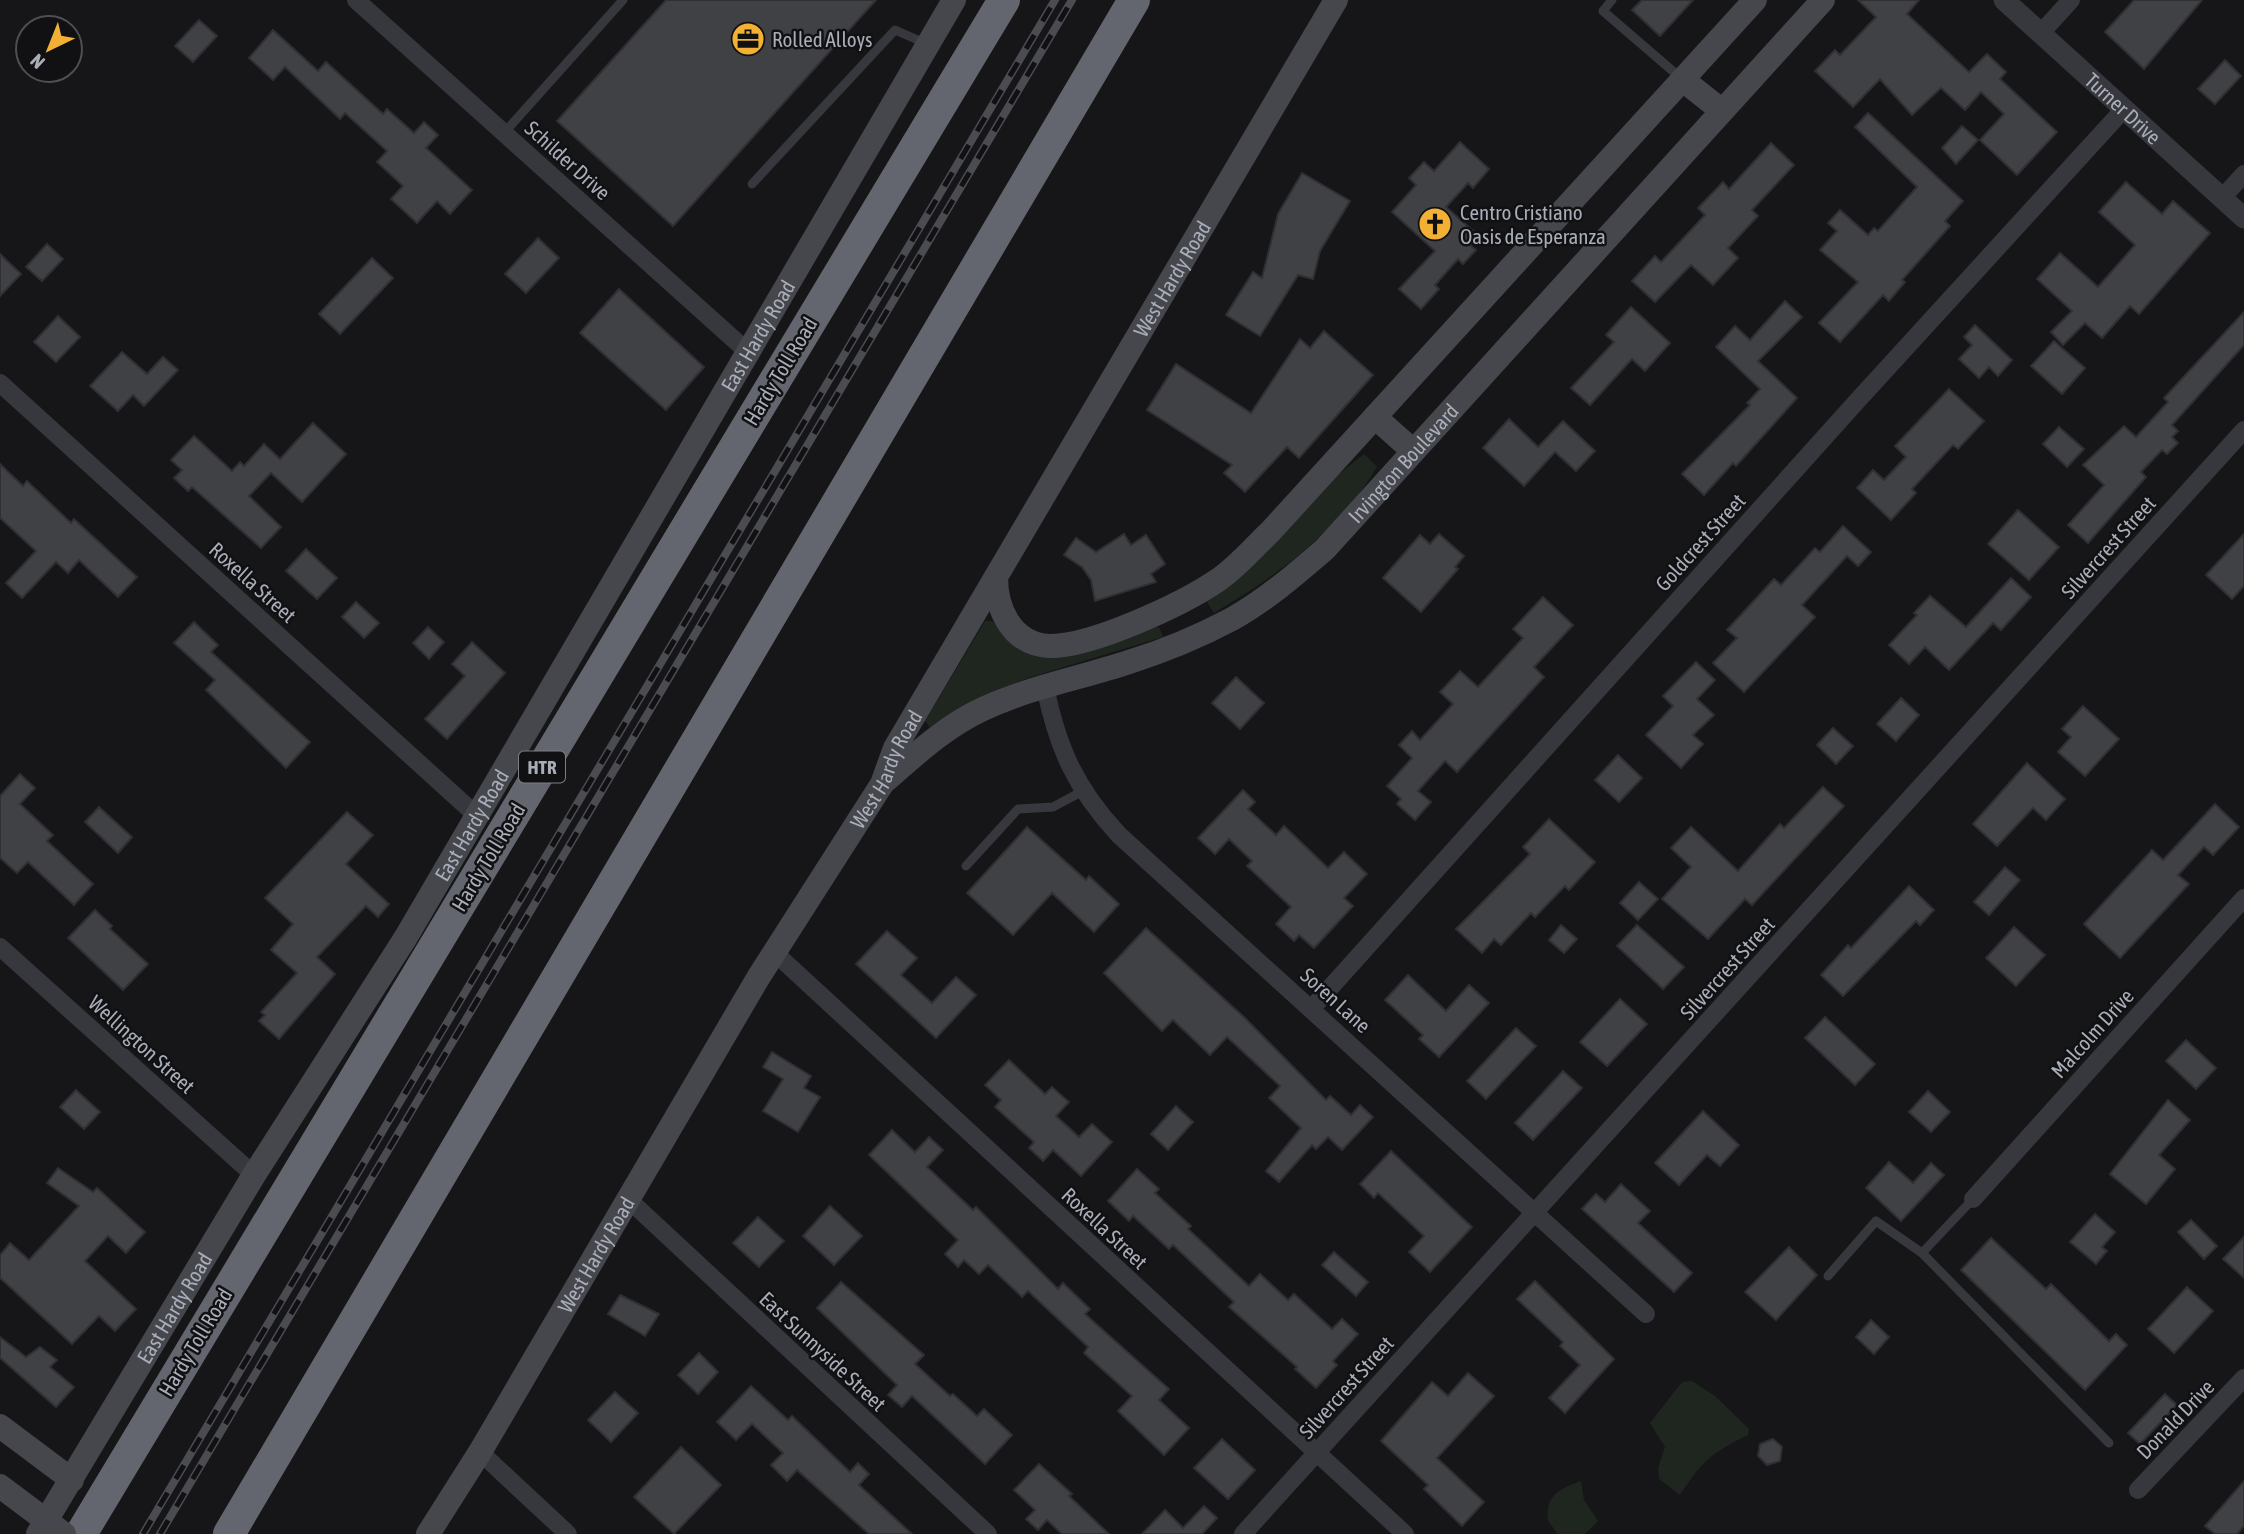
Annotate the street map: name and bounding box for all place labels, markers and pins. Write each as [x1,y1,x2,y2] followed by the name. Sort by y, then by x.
[729,20,767,58] office icon: Rolled Alloys
[772,27,873,51] place label: Rolled Alloys
[1460,200,1606,248] place label: Centro Cristiano Oasis de Esperanza
[1416,205,1454,243] church icon: Centro Cristiano Oasis de Esperanza

